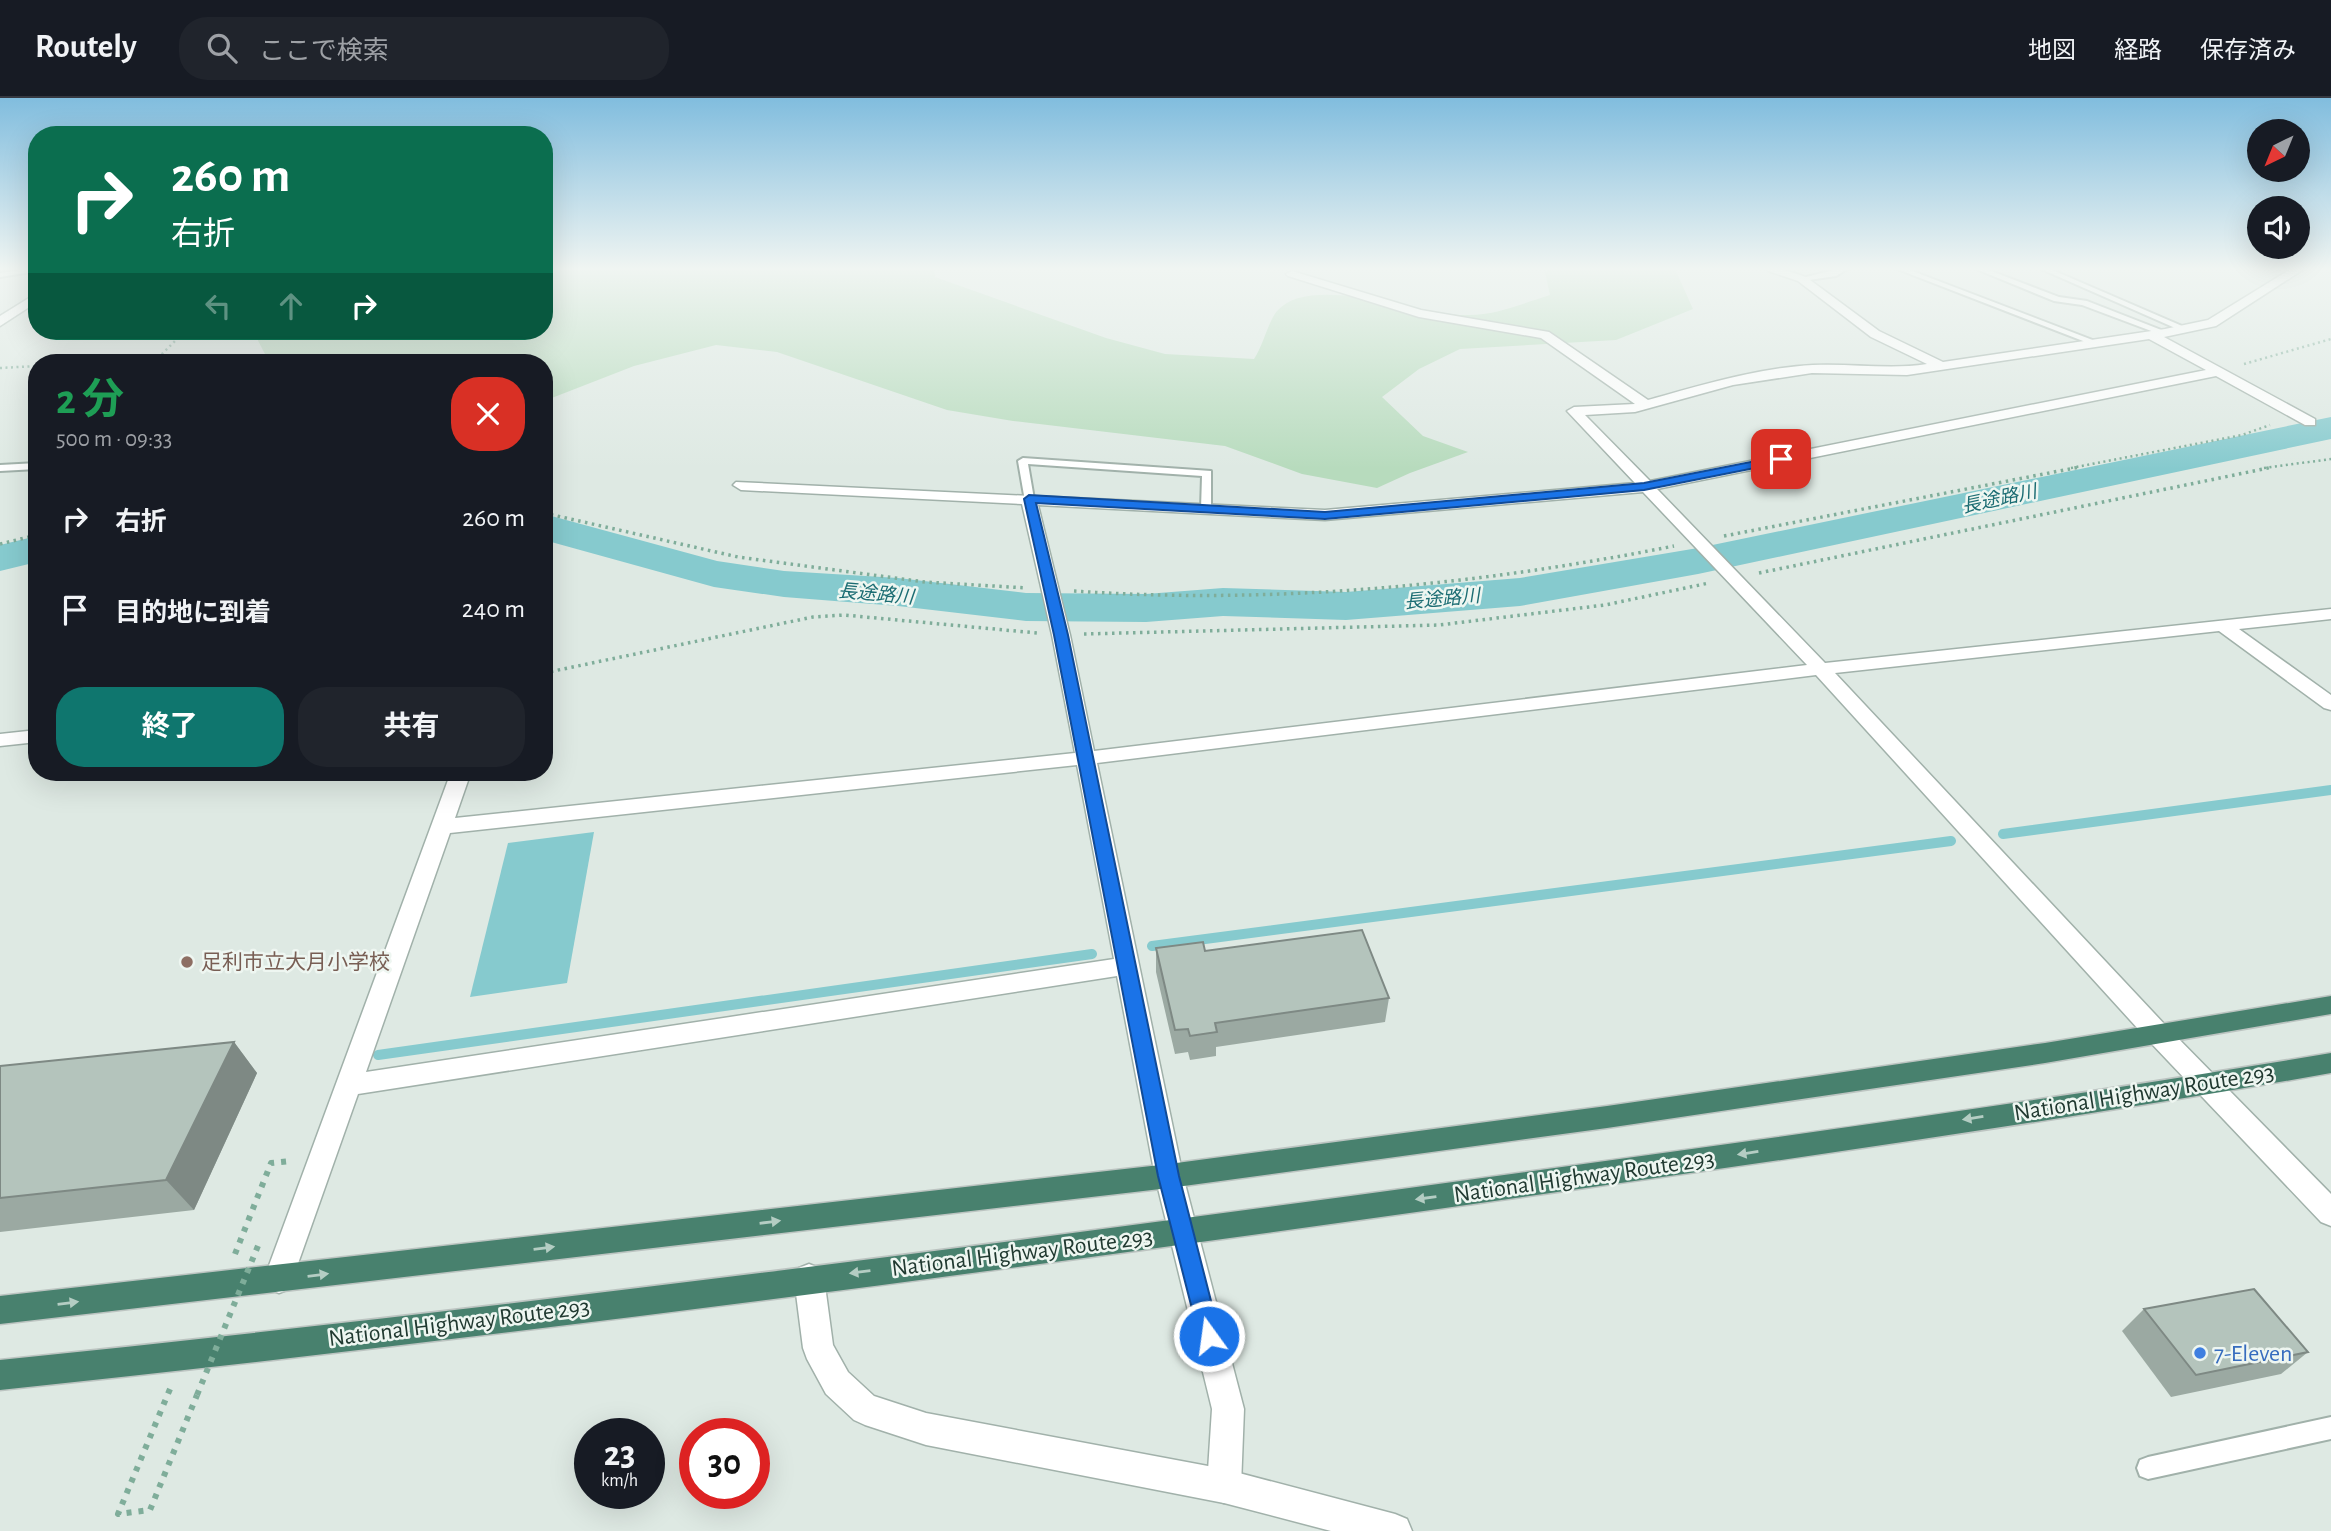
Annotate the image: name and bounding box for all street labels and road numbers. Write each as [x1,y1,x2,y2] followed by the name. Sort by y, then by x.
[2012,1061,2276,1125] street label: National Highway Route 293
[1452,1147,1716,1207] street label: National Highway Route 293
[890,1225,1154,1281] street label: National Highway Route 293
[327,1295,591,1351] street label: National Highway Route 293

